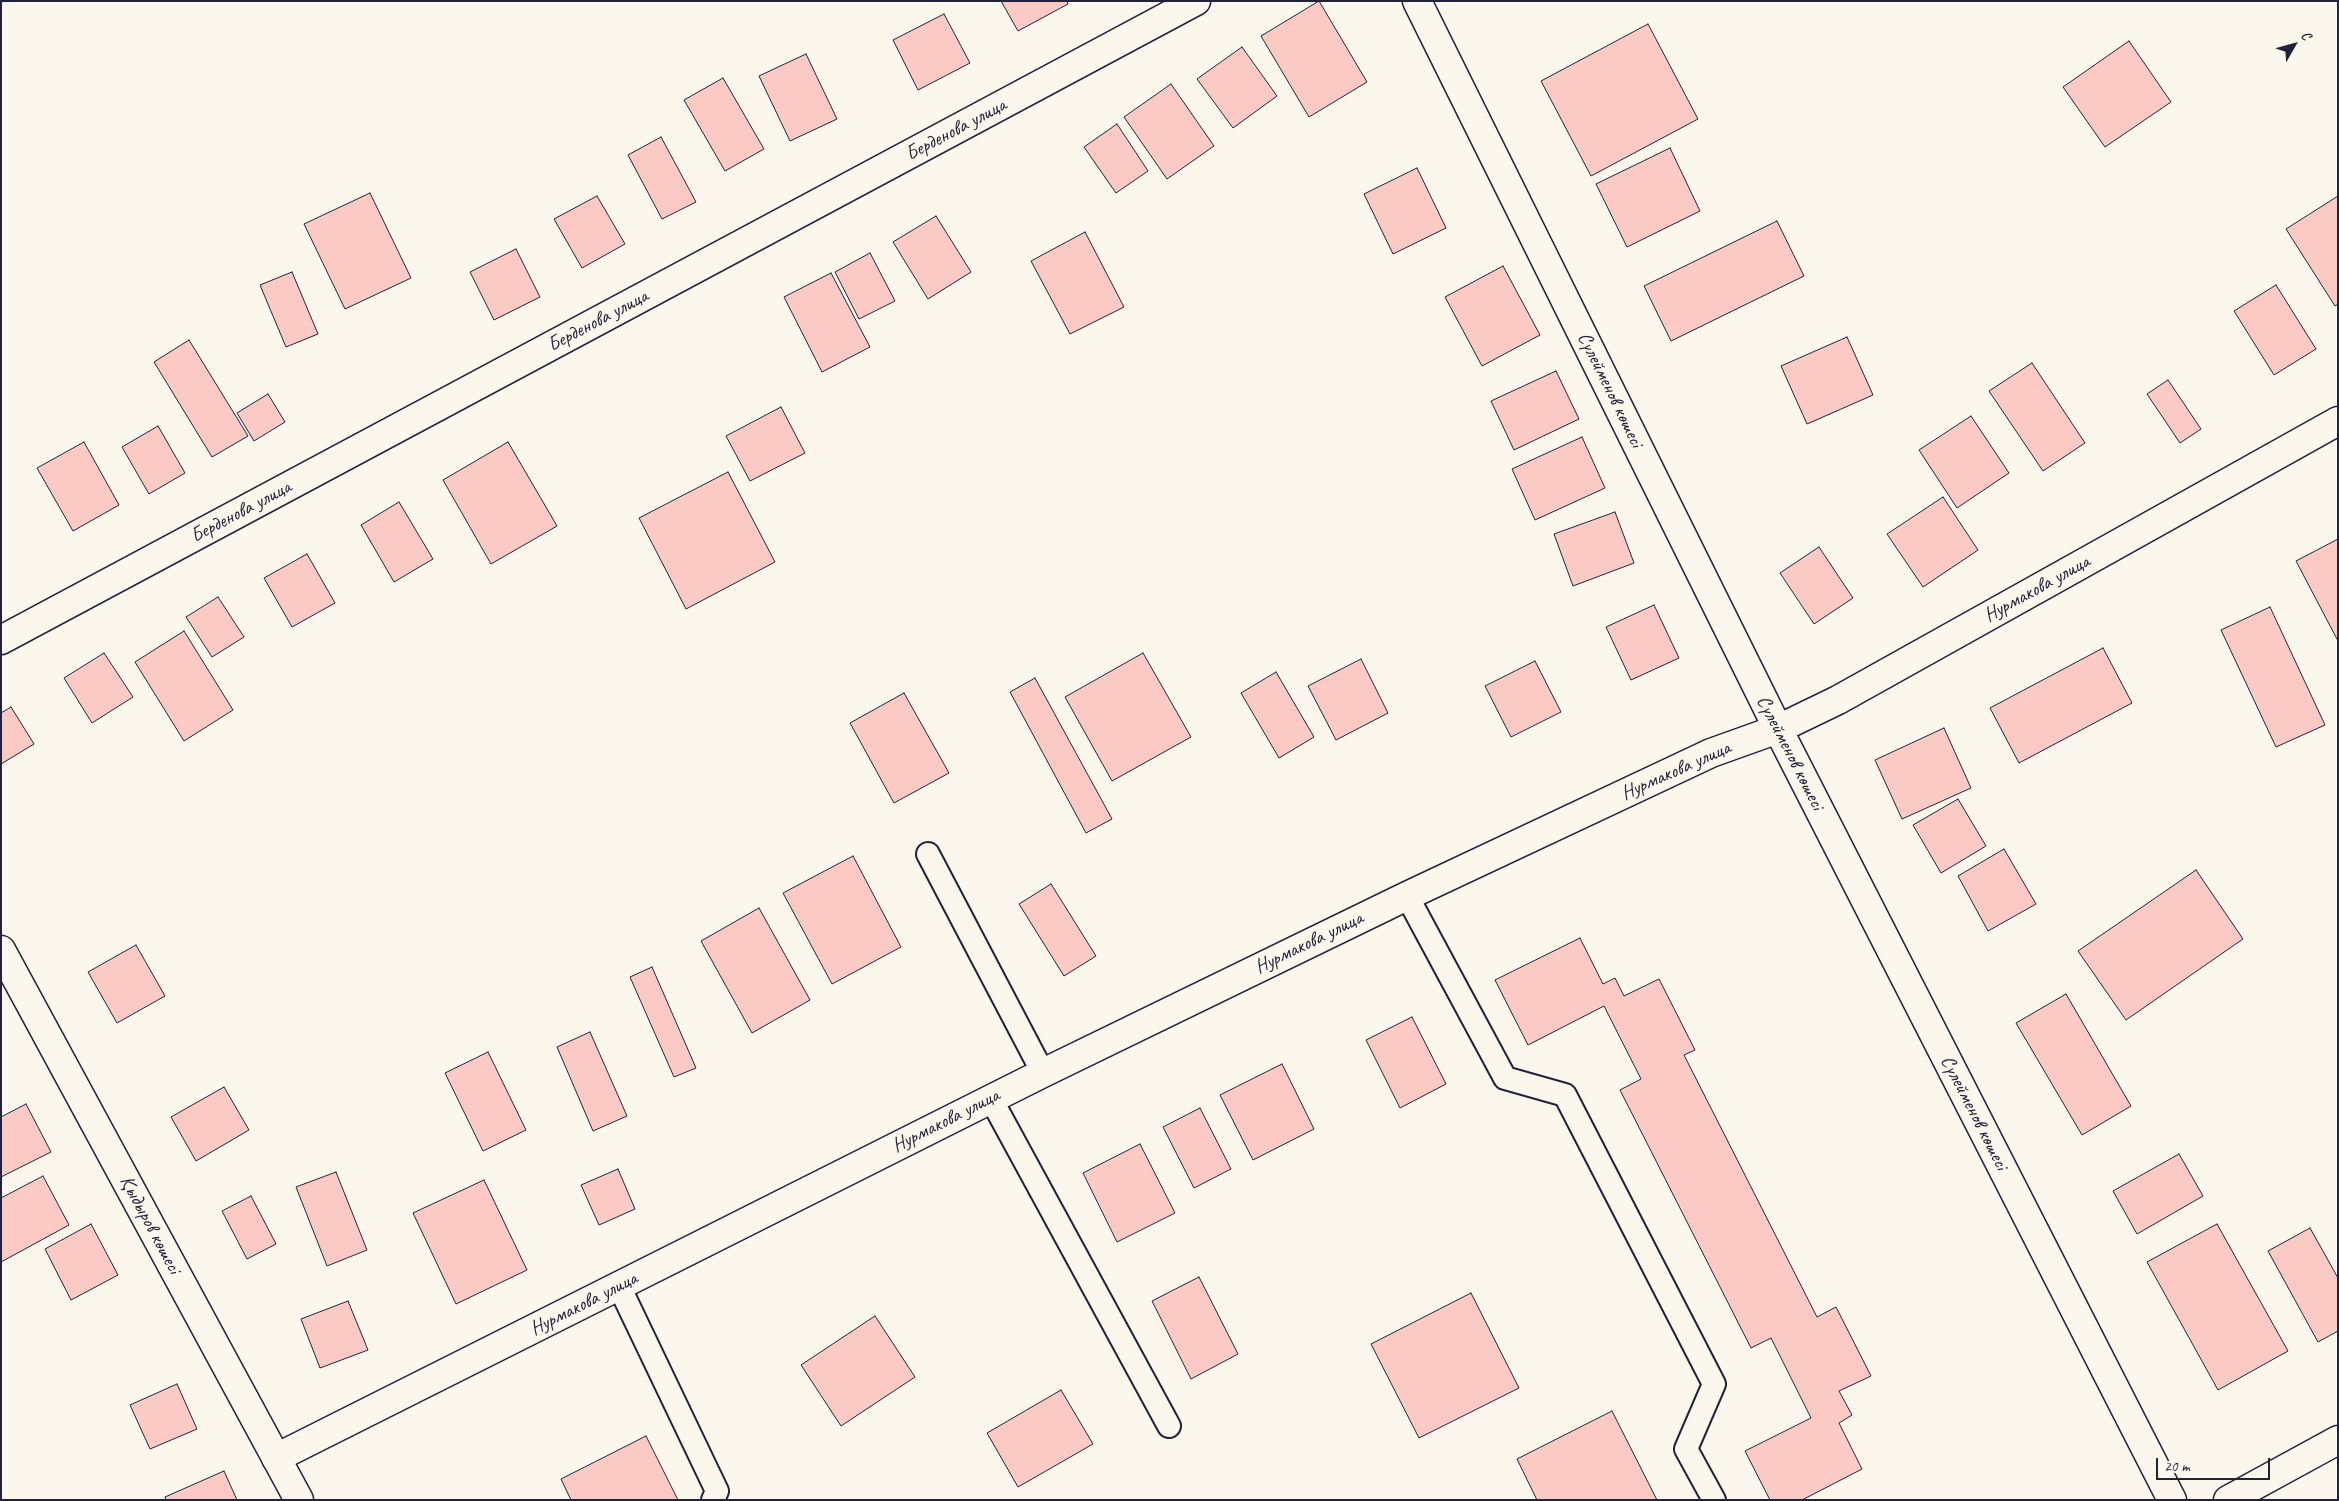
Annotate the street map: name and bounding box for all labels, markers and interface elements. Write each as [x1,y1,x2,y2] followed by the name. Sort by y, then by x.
[2269,20,2319,70] north arrow
[2297,28,2315,43] text: С
[902,93,1010,167] street label: Берденова улица
[544,284,652,358] street label: Берденова улица
[1572,328,1648,452] street label: Сүлейменов көшесі
[187,475,295,549] street label: Берденова улица
[1980,550,2094,628] street label: Нурмакова улица
[1751,692,1829,814] street label: Сүлейменов көшесі
[1618,736,1734,806] street label: Нурмакова улица
[1251,906,1367,980] street label: Нурмакова улица
[1935,1052,2013,1174] street label: Сүлейменов көшесі
[888,1084,1004,1158] street label: Нурмакова улица
[114,1172,186,1278] street label: Қыдыров көшесі
[526,1267,642,1341] street label: Нурмакова улица
[2159,1448,2273,1480] scale bar
[2164,1457,2190,1476] text: 20 m

